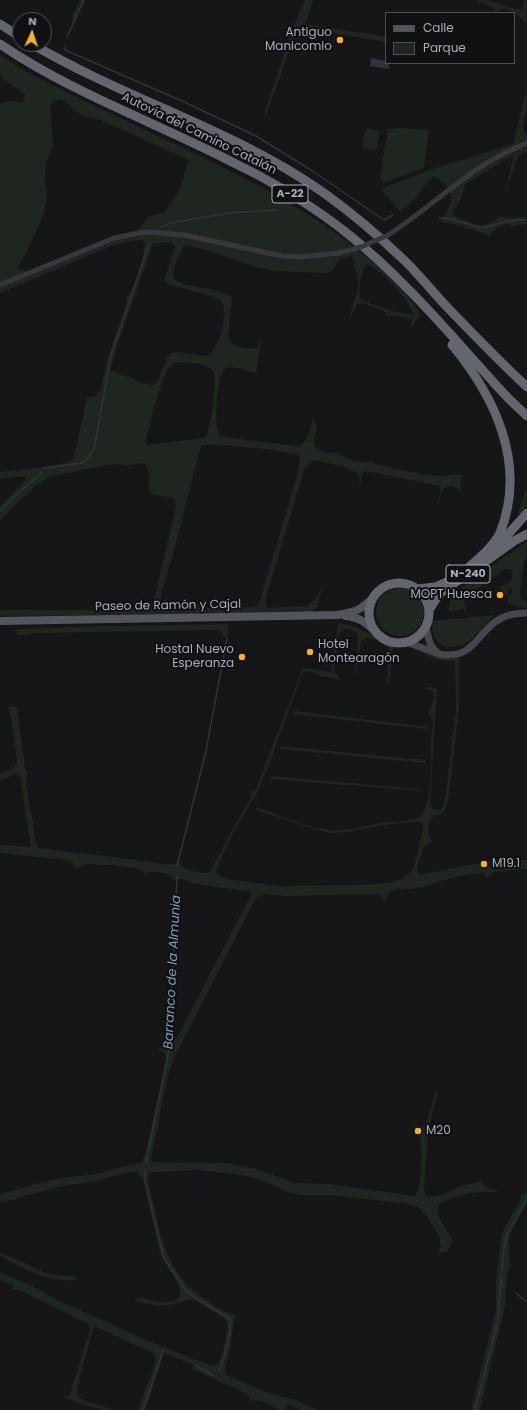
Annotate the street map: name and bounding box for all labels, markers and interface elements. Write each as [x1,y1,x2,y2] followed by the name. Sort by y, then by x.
[12,12,52,52] north arrow
[385,12,515,64] legend
[28,13,37,29] text: N
[423,19,454,36] text: Calle
[265,26,332,54] place label: Antiguo Manicomio
[335,35,345,45] marker: Antiguo Manicomio
[423,39,466,56] text: Parque
[119,90,279,178] street label: Autovía del Camino Catalán
[272,185,308,203] road number: A-22
[446,565,490,583] road number: N-240
[411,588,492,602] place label: MOPT Huesca
[495,590,505,600] marker: MOPT Huesca
[95,598,241,614] street label: Paseo de Ramón y Cajal
[318,638,400,666] place label: Hotel Montearagón
[155,643,234,671] place label: Hostal Nuevo Esperanza
[305,647,315,657] marker: Hotel Montearagón
[237,652,247,662] marker: Hostal Nuevo Esperanza
[492,857,520,871] place label: M19.1
[479,859,489,869] marker: M19.1
[161,895,185,1049] water label: Barranco de la Almunia
[426,1124,451,1138] place label: M20
[413,1126,423,1136] marker: M20

